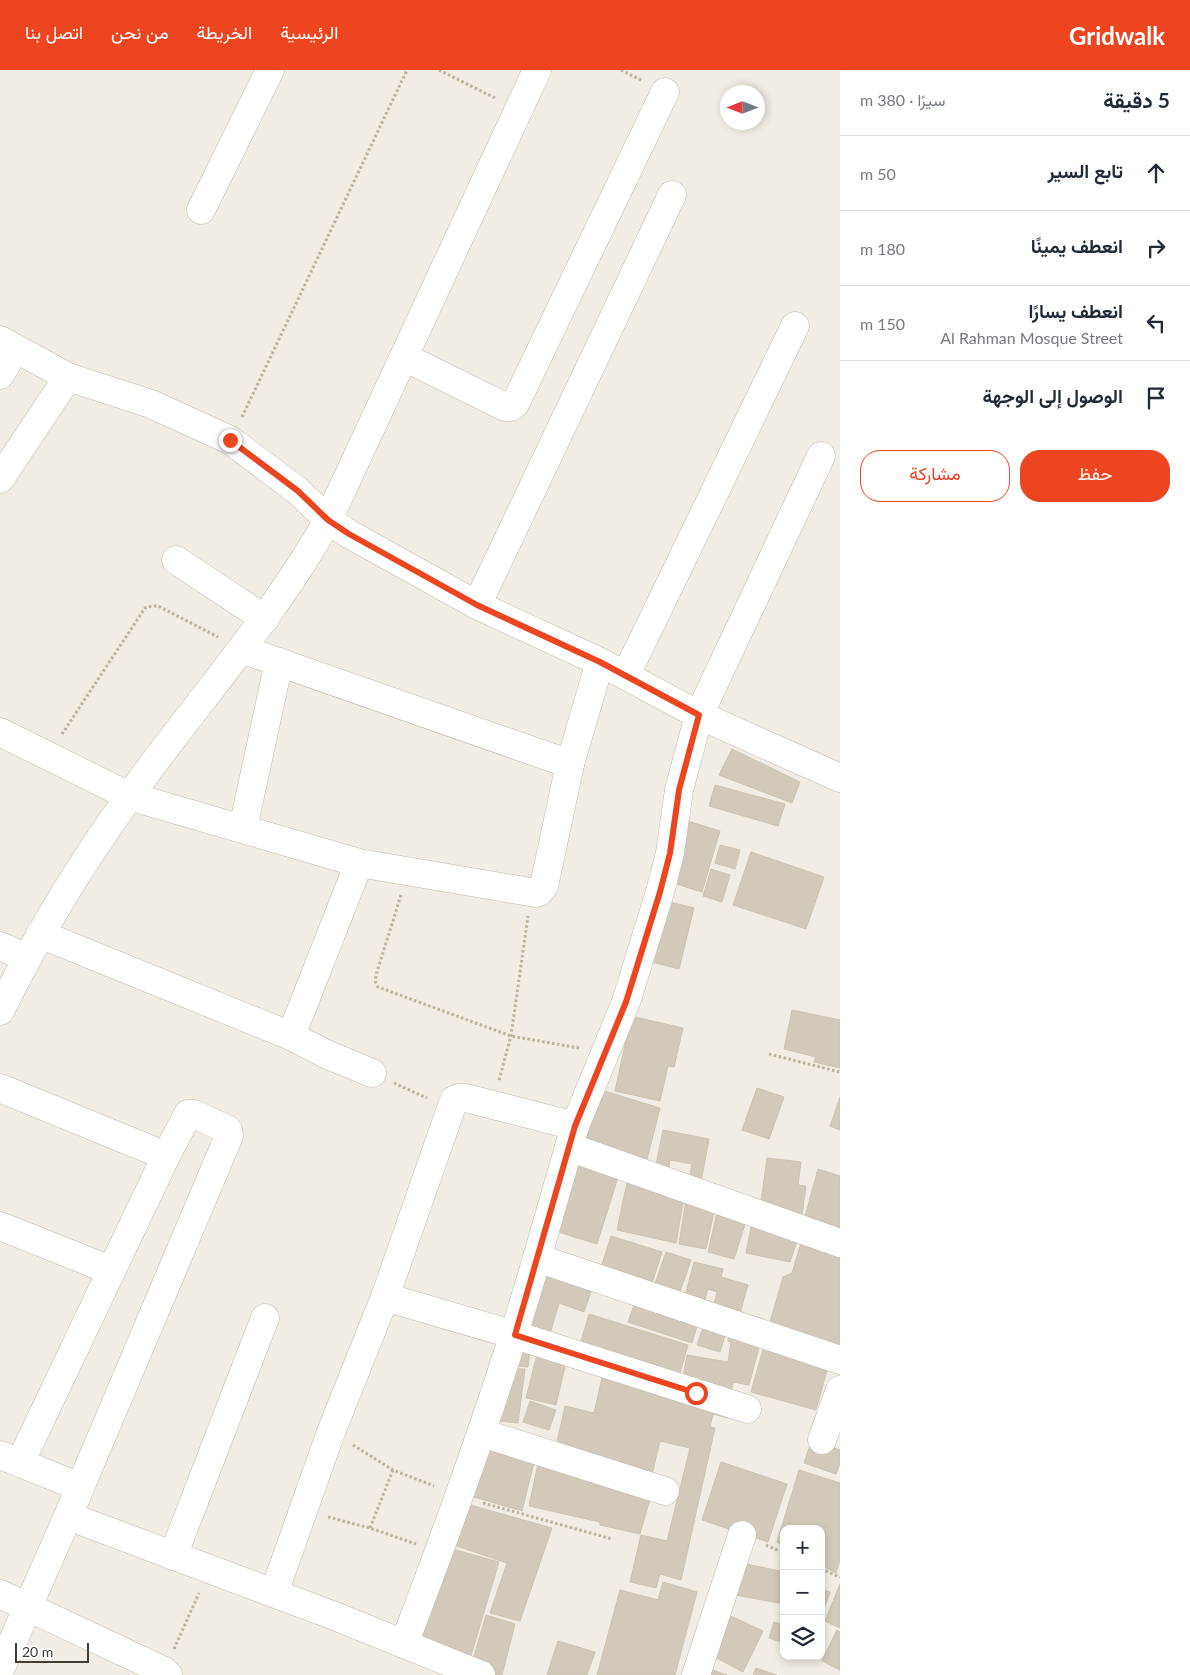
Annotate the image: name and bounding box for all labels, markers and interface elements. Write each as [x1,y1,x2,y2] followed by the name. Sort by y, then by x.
[25,21,83,43] text: اتصل بنا
[111,21,169,43] text: من نحن
[197,21,252,43] text: الخريطة
[280,21,338,43] text: الرئيسية
[1069,21,1165,50] text: Gridwalk
[720,85,765,130] north arrow
[1103,87,1170,112] text: 5 دقيقة
[860,90,945,109] text: سيرًا · 380 m
[1048,159,1123,182] text: تابع السير
[1142,159,1170,187] icon: ahead
[860,164,896,183] text: 50 m
[1031,234,1123,257] text: انعطف يمينًا
[1142,234,1170,262] icon: right
[860,239,905,258] text: 180 m
[1028,299,1123,322] text: انعطف يسارًا
[1142,309,1170,337] icon: left
[860,314,905,333] text: 150 m
[940,328,1123,347] text: Al Rahman Mosque Street
[982,384,1123,407] text: الوصول إلى الوجهة
[1142,384,1170,412] icon: arrive
[219,429,242,452] route end
[860,450,1010,502] button: مشاركة
[1020,450,1170,502] button: حفظ
[685,1382,708,1405] route start
[780,1525,825,1660] map controls
[780,1525,825,1570] button: +
[780,1570,825,1615] button: −
[780,1615,825,1660] button: layers
[15,1640,89,1663] scale bar
[22,1643,53,1660] text: 20 m

